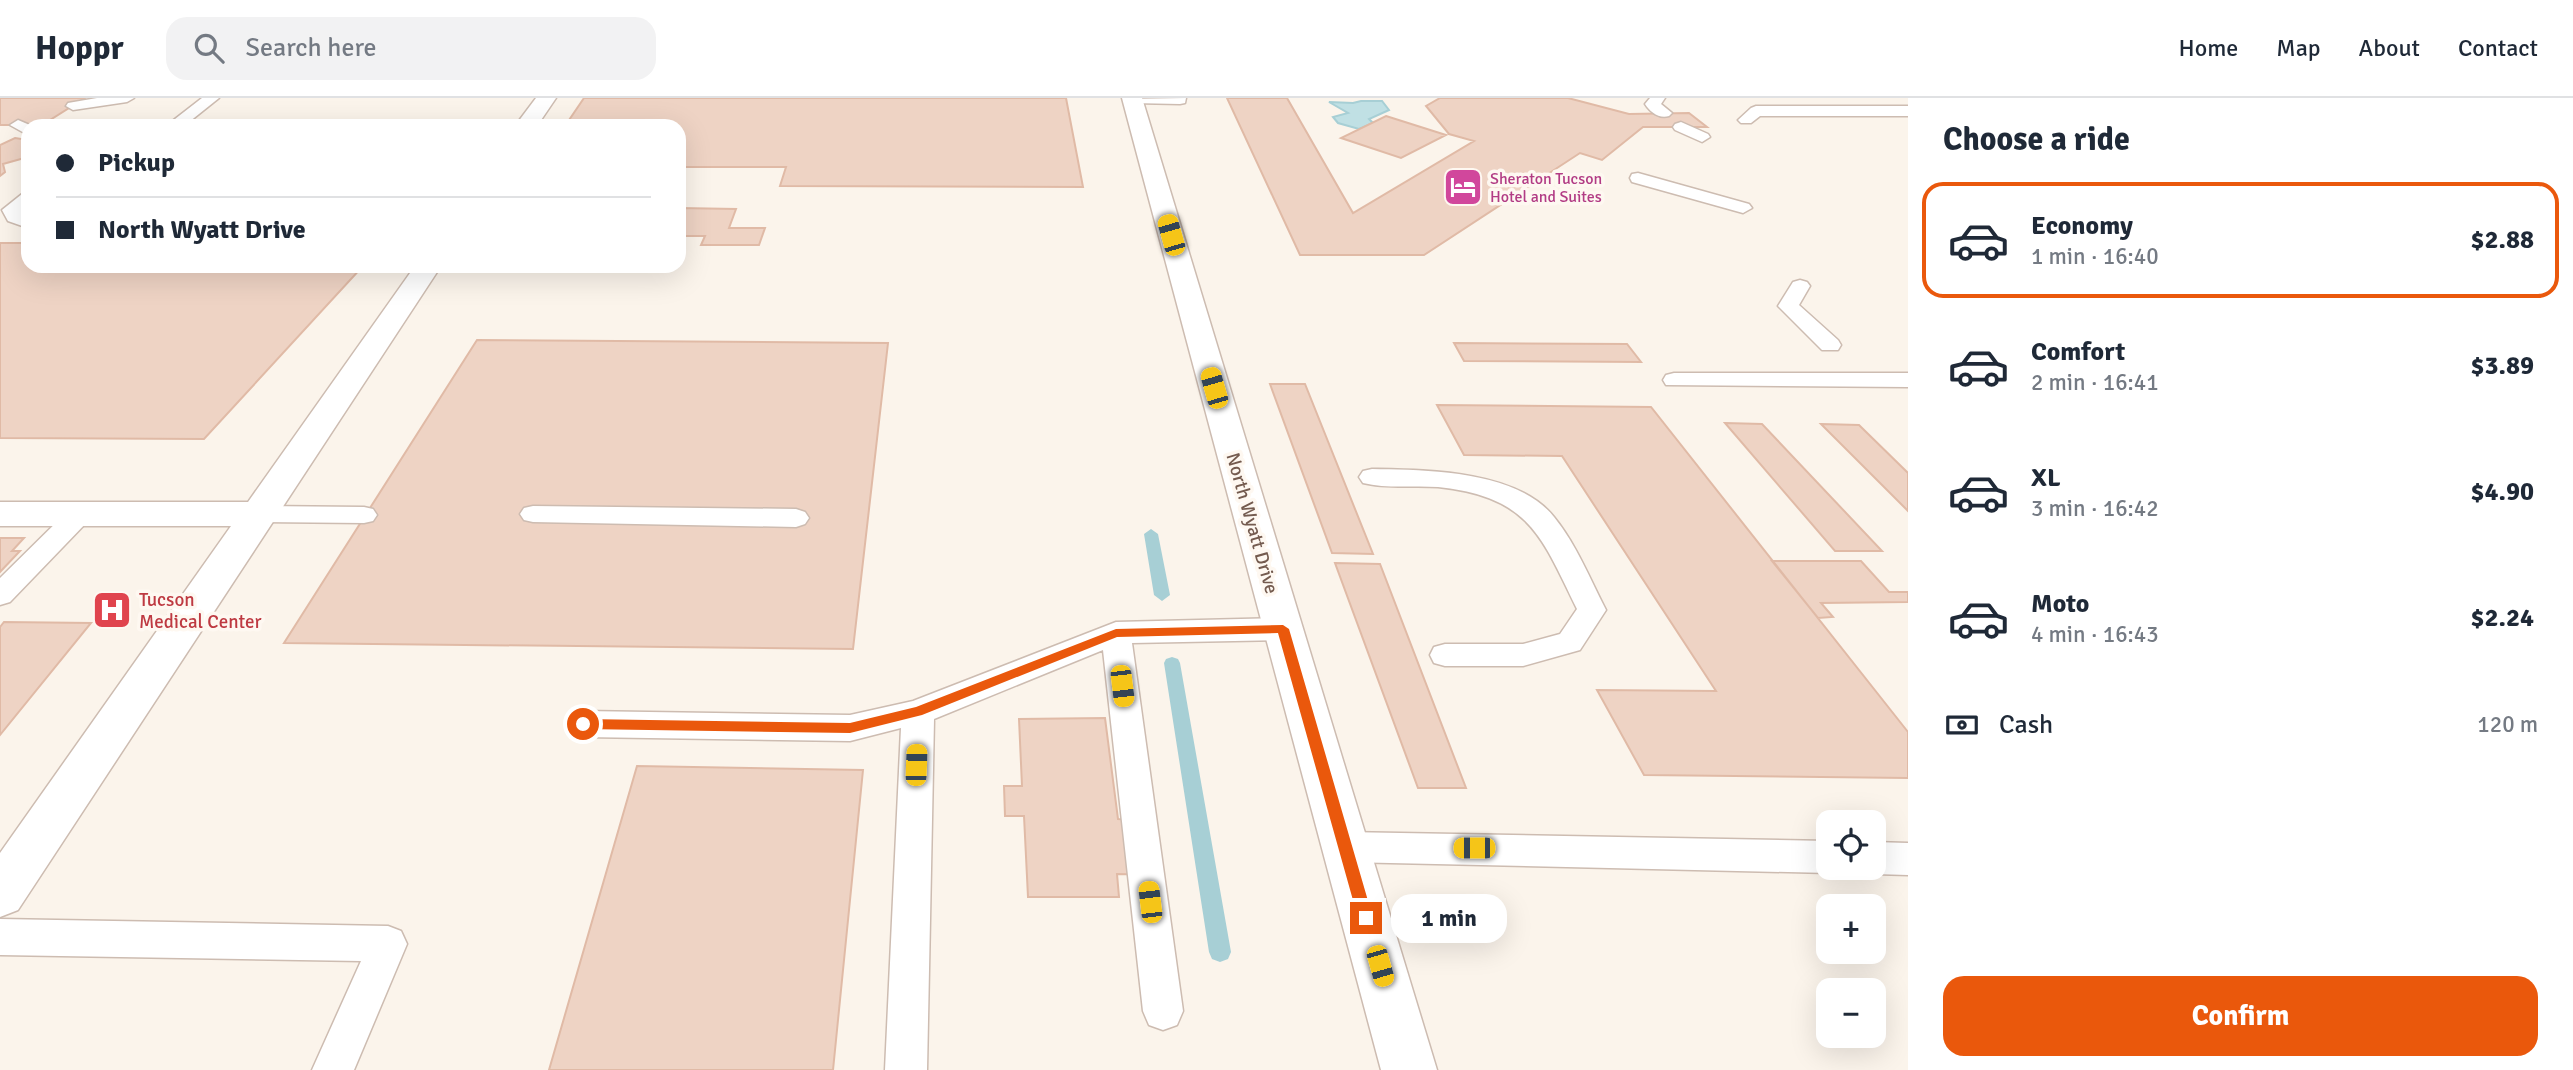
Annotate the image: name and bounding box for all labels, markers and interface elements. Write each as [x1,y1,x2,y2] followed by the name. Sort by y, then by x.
[166,17,656,80] search box
[35,28,124,69] text: Hoppr
[190,29,228,67] icon: search
[246,32,377,64] text: Search here
[2178,33,2238,63] text: Home
[2276,33,2321,63] text: Map
[2359,33,2420,63] text: About
[2458,33,2538,63] text: Contact
[1943,120,2130,159] text: Choose a ride
[98,147,175,179] text: Pickup
[1442,166,1484,208] hotel icon: Sheraton Tucson Hotel and Suites
[1490,169,1602,207] place label: Sheraton Tucson Hotel and Suites
[1947,209,2010,272] icon: car
[2031,210,2133,242] text: Economy
[1156,212,1187,258] car
[98,214,306,246] text: North Wyatt Drive
[2470,224,2534,256] text: $2.88
[2031,242,2159,271] text: 1 min · 16:40
[1947,335,2010,398] icon: car
[2031,336,2125,368] text: Comfort
[2470,350,2534,382] text: $3.89
[1199,365,1230,411] car
[2031,368,2159,397] text: 2 min · 16:41
[1220,450,1284,597] street label: North Wyatt Drive
[1947,461,2010,524] icon: car
[2031,462,2061,494] text: XL
[2470,476,2534,508] text: $4.90
[2031,494,2159,523] text: 3 min · 16:42
[1947,587,2010,650] icon: car
[139,588,262,634] place label: Tucson Medical Center
[2031,588,2089,620] text: Moto
[91,589,133,631] hospital icon: Tucson Medical Center
[2470,602,2534,634] text: $2.24
[2031,620,2159,649] text: 4 min · 16:43
[1110,664,1135,708] car
[1943,706,1981,744] icon: cash
[567,708,599,740] route start
[1999,709,2053,741] text: Cash
[2477,710,2538,739] text: 120 m
[905,744,928,786] car
[1816,810,1886,1048] map controls
[1816,810,1886,880] button: locate
[1454,838,1496,859] car
[1138,880,1163,924] car
[1390,894,1506,942] callout: 1 min
[1816,894,1886,964] button: +
[1350,902,1382,934] route end
[1421,904,1477,933] text: 1 min
[1365,943,1396,989] car
[1943,976,2538,1056] button: Confirm
[1816,978,1886,1048] button: −

